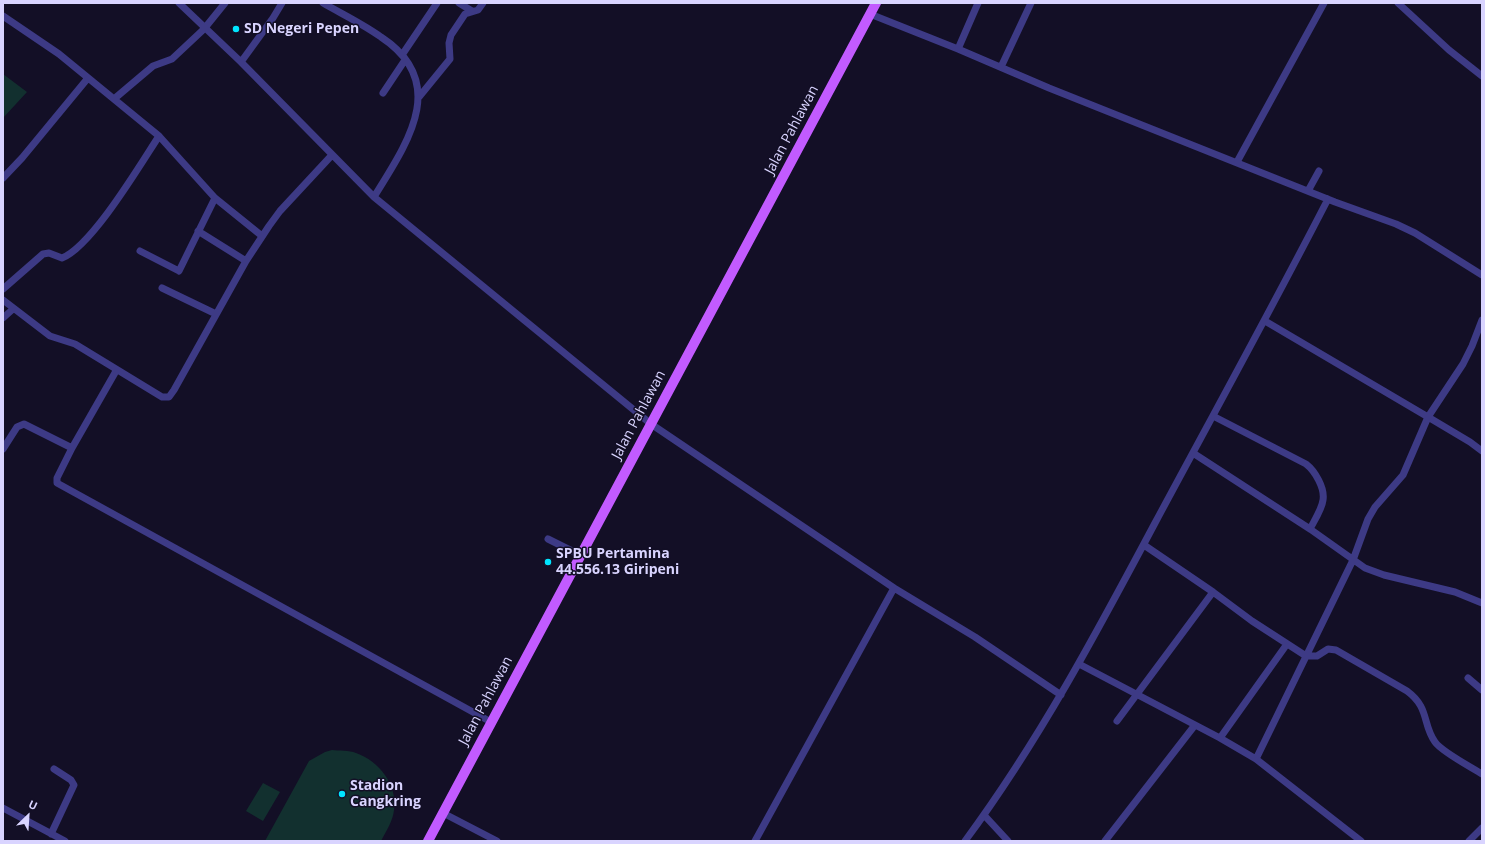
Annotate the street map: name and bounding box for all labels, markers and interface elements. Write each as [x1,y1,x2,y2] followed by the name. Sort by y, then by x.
[244,21,359,37] place label: SD Negeri Pepen
[231,24,241,34] marker: SD Negeri Pepen
[761,83,823,177] street label: Jalan Pahlawan
[608,368,670,462] street label: Jalan Pahlawan
[556,546,679,578] place label: SPBU Pertamina 44.556.13 Giripeni
[543,557,553,567] marker: SPBU Pertamina 44.556.13 Giripeni
[455,654,517,748] street label: Jalan Pahlawan
[350,778,421,810] place label: Stadion Cangkring
[337,789,347,799] marker: Stadion Cangkring
[8,796,48,836] north arrow
[26,796,40,813] text: U

